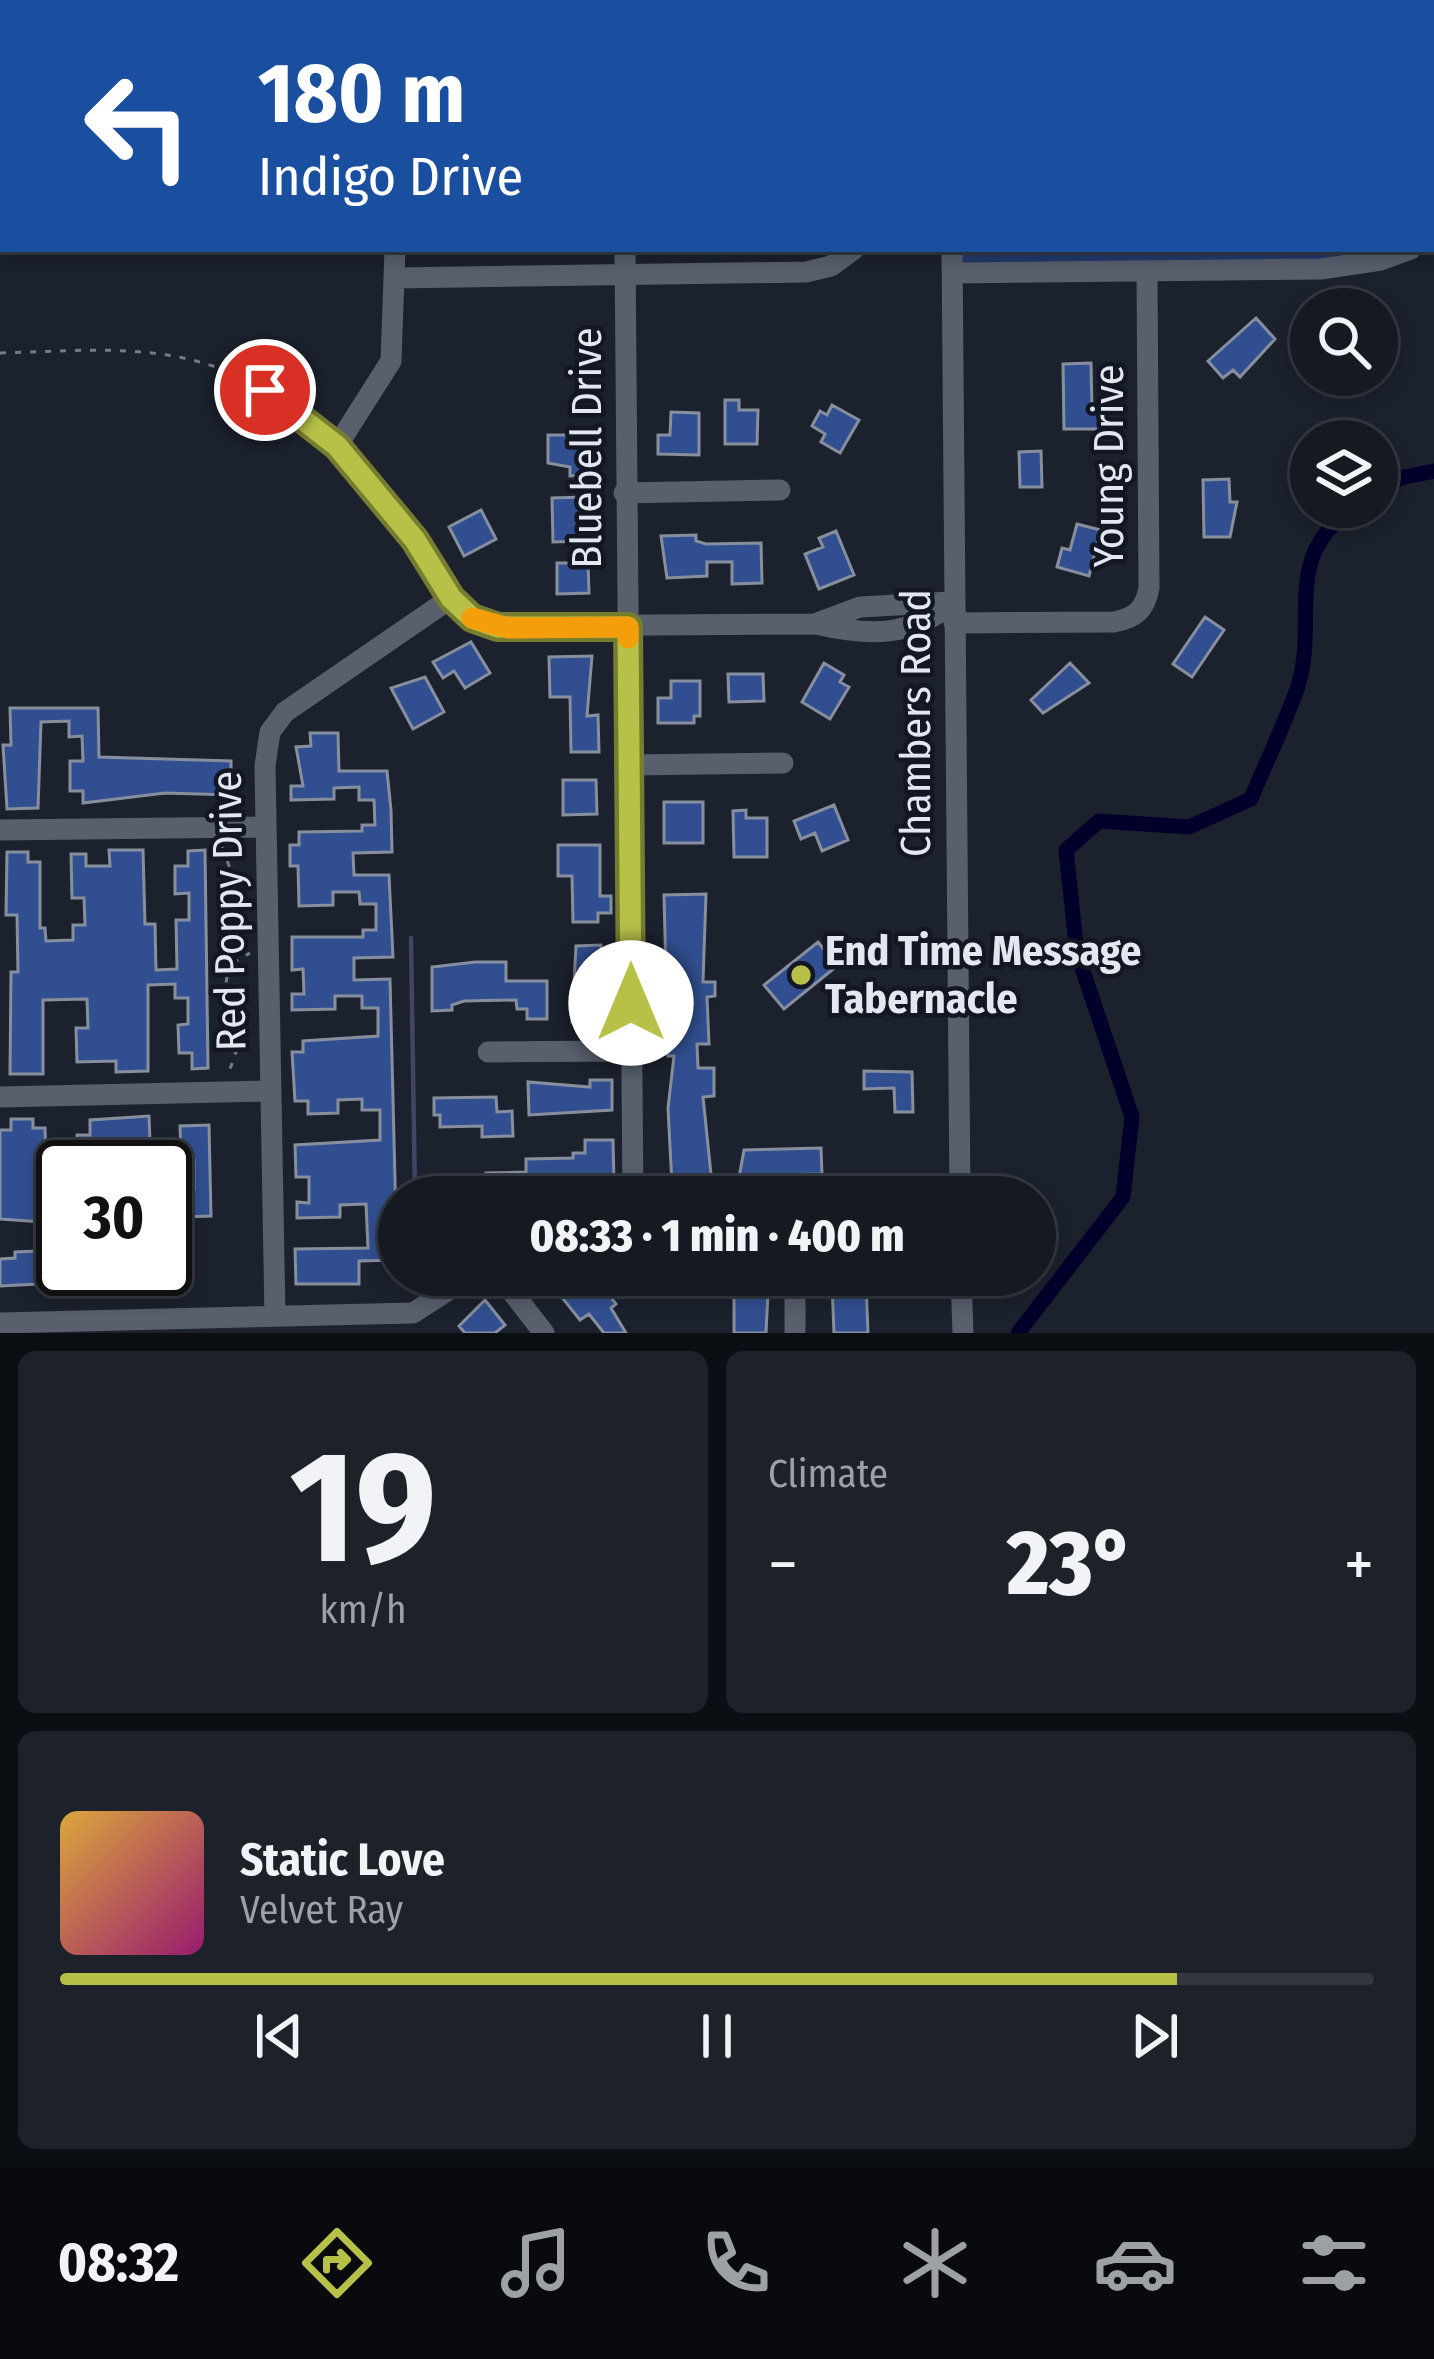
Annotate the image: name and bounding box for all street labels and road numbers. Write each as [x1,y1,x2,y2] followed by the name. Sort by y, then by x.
[562,328,612,568] street label: Bluebell Drive
[1084,364,1134,568] street label: Young Drive
[891,589,941,857] street label: Chambers Road
[202,770,256,1052] street label: Red Poppy Drive

